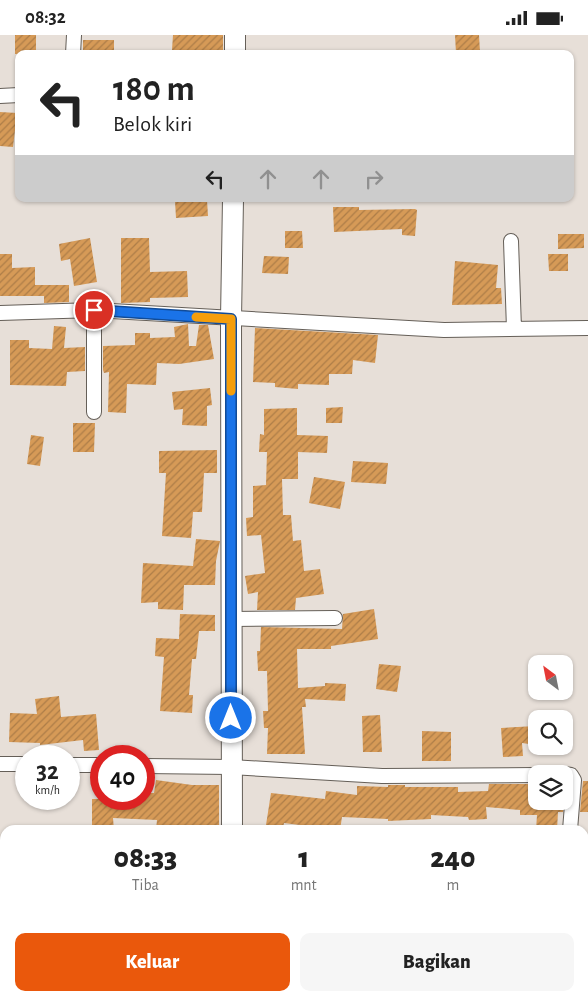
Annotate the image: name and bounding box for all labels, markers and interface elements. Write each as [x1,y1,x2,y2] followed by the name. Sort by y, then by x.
[25,8,66,27] text: 08:32
[30,70,95,135] icon: left
[113,72,195,107] text: 180 m
[113,113,192,135] text: Belok kiri
[201,165,229,193] icon: left
[254,165,282,193] icon: ahead
[307,165,335,193] icon: ahead
[360,165,388,193] icon: right
[73,289,115,331] pin
[80,296,108,324] icon: arrive
[528,655,572,700] north arrow
[528,655,573,810] map controls
[204,691,256,743] position arrow
[528,710,573,755] button: search
[90,745,155,810] speed limit sign: 40
[36,759,59,784] text: 32
[528,765,573,810] button: layers
[35,784,60,796] text: km/h
[113,843,177,873] text: 08:33
[298,843,309,873] text: 1
[430,843,476,873] text: 240
[132,877,159,893] text: Tiba
[291,877,317,893] text: mnt
[446,877,459,893] text: m
[15,933,290,991] button: Keluar
[300,933,574,991] button: Bagikan

